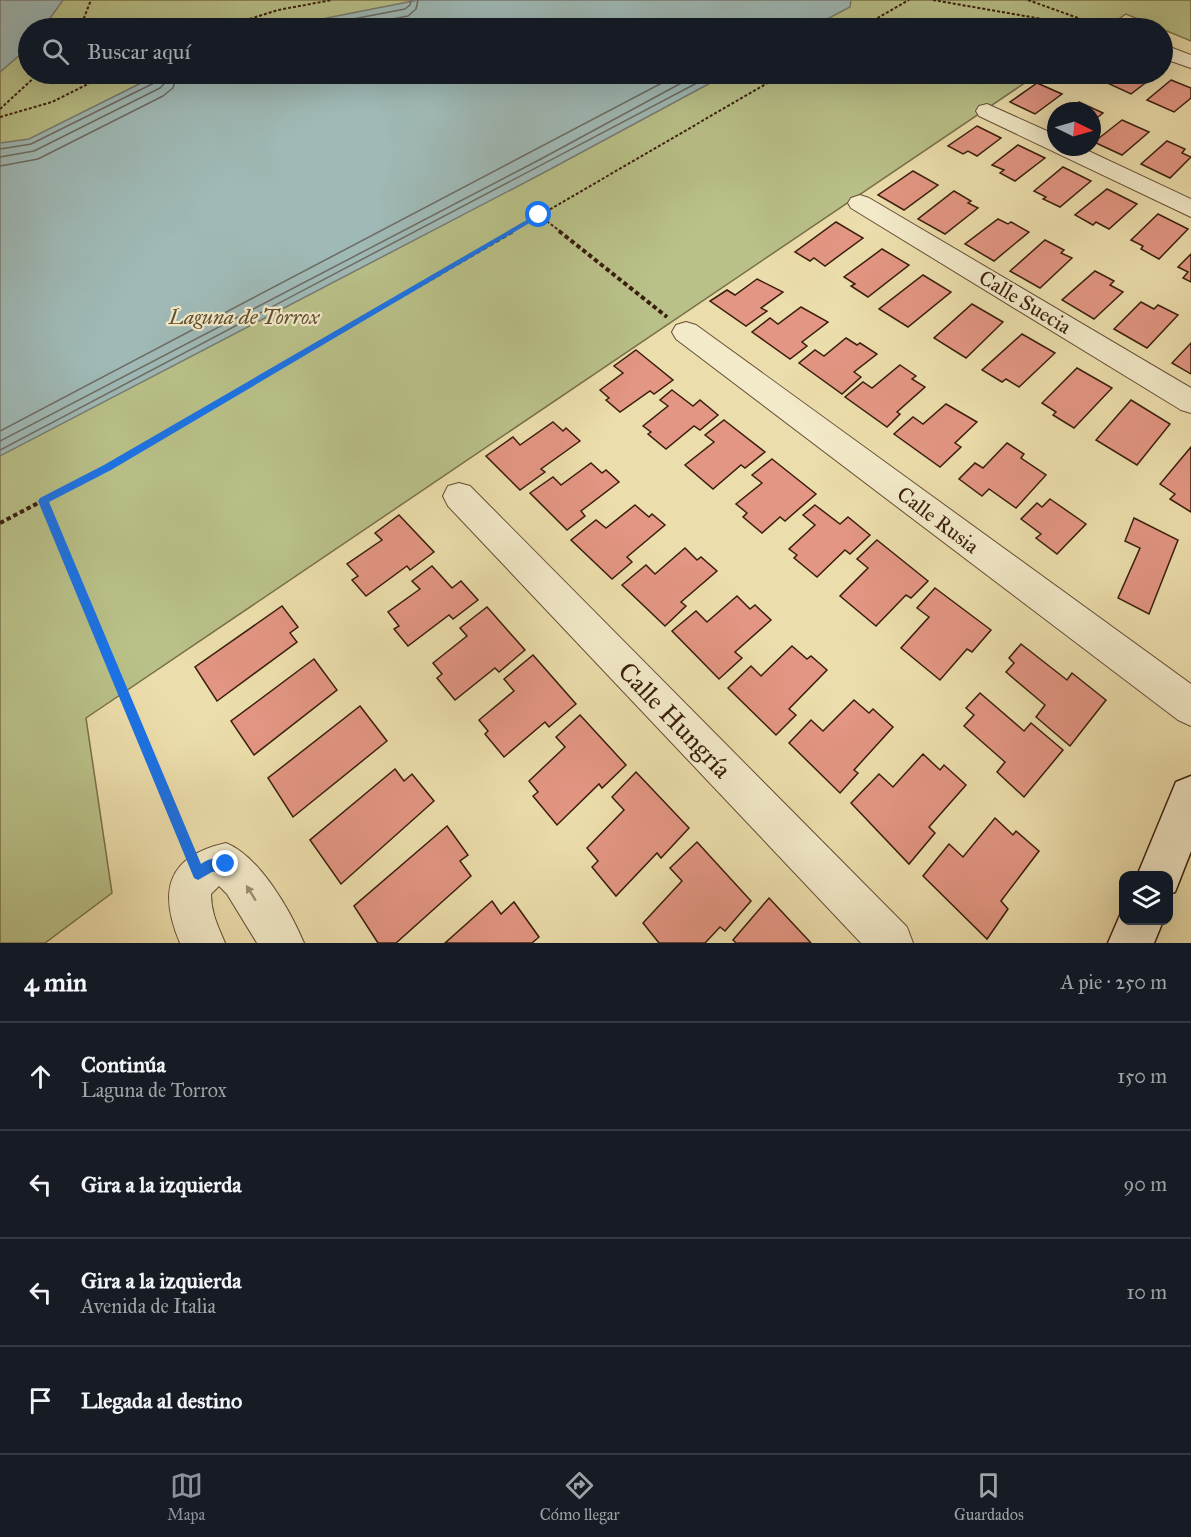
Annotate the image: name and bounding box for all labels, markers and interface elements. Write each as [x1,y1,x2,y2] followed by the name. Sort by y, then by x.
[18,18,1173,84] search box
[39,35,72,68] icon: search
[87,38,190,65] text: Buscar aquí
[1047,102,1101,156] north arrow
[525,201,551,227] route start
[974,264,1076,340] street label: Calle Suecia
[168,304,320,330] park label: Laguna de Torrox
[892,481,984,559] street label: Calle Rusia
[612,655,738,785] street label: Calle Hungría
[212,850,238,876] route end
[1119,871,1173,925] map controls
[1119,871,1173,925] button: layers
[245,885,256,901] one-way arrow
[24,966,87,998] text: 4 min
[1061,970,1167,994] text: A pie · 250 m
[81,1051,166,1078] text: Continúa
[24,1060,57,1093] icon: ahead
[1117,1064,1167,1088] text: 150 m
[81,1078,227,1102] text: Laguna de Torrox
[24,1168,57,1201] icon: left
[81,1171,242,1198] text: Gira a la izquierda
[1124,1172,1167,1196] text: 90 m
[81,1267,242,1294] text: Gira a la izquierda
[24,1276,57,1309] icon: left
[1126,1280,1167,1304] text: 10 m
[81,1294,216,1318] text: Avenida de Italia
[24,1384,57,1417] icon: arrive
[81,1387,242,1414] text: Llegada al destino
[167,1469,205,1524] tab: Mapa
[540,1469,619,1524] tab: Cómo llegar
[954,1469,1024,1524] tab: Guardados

